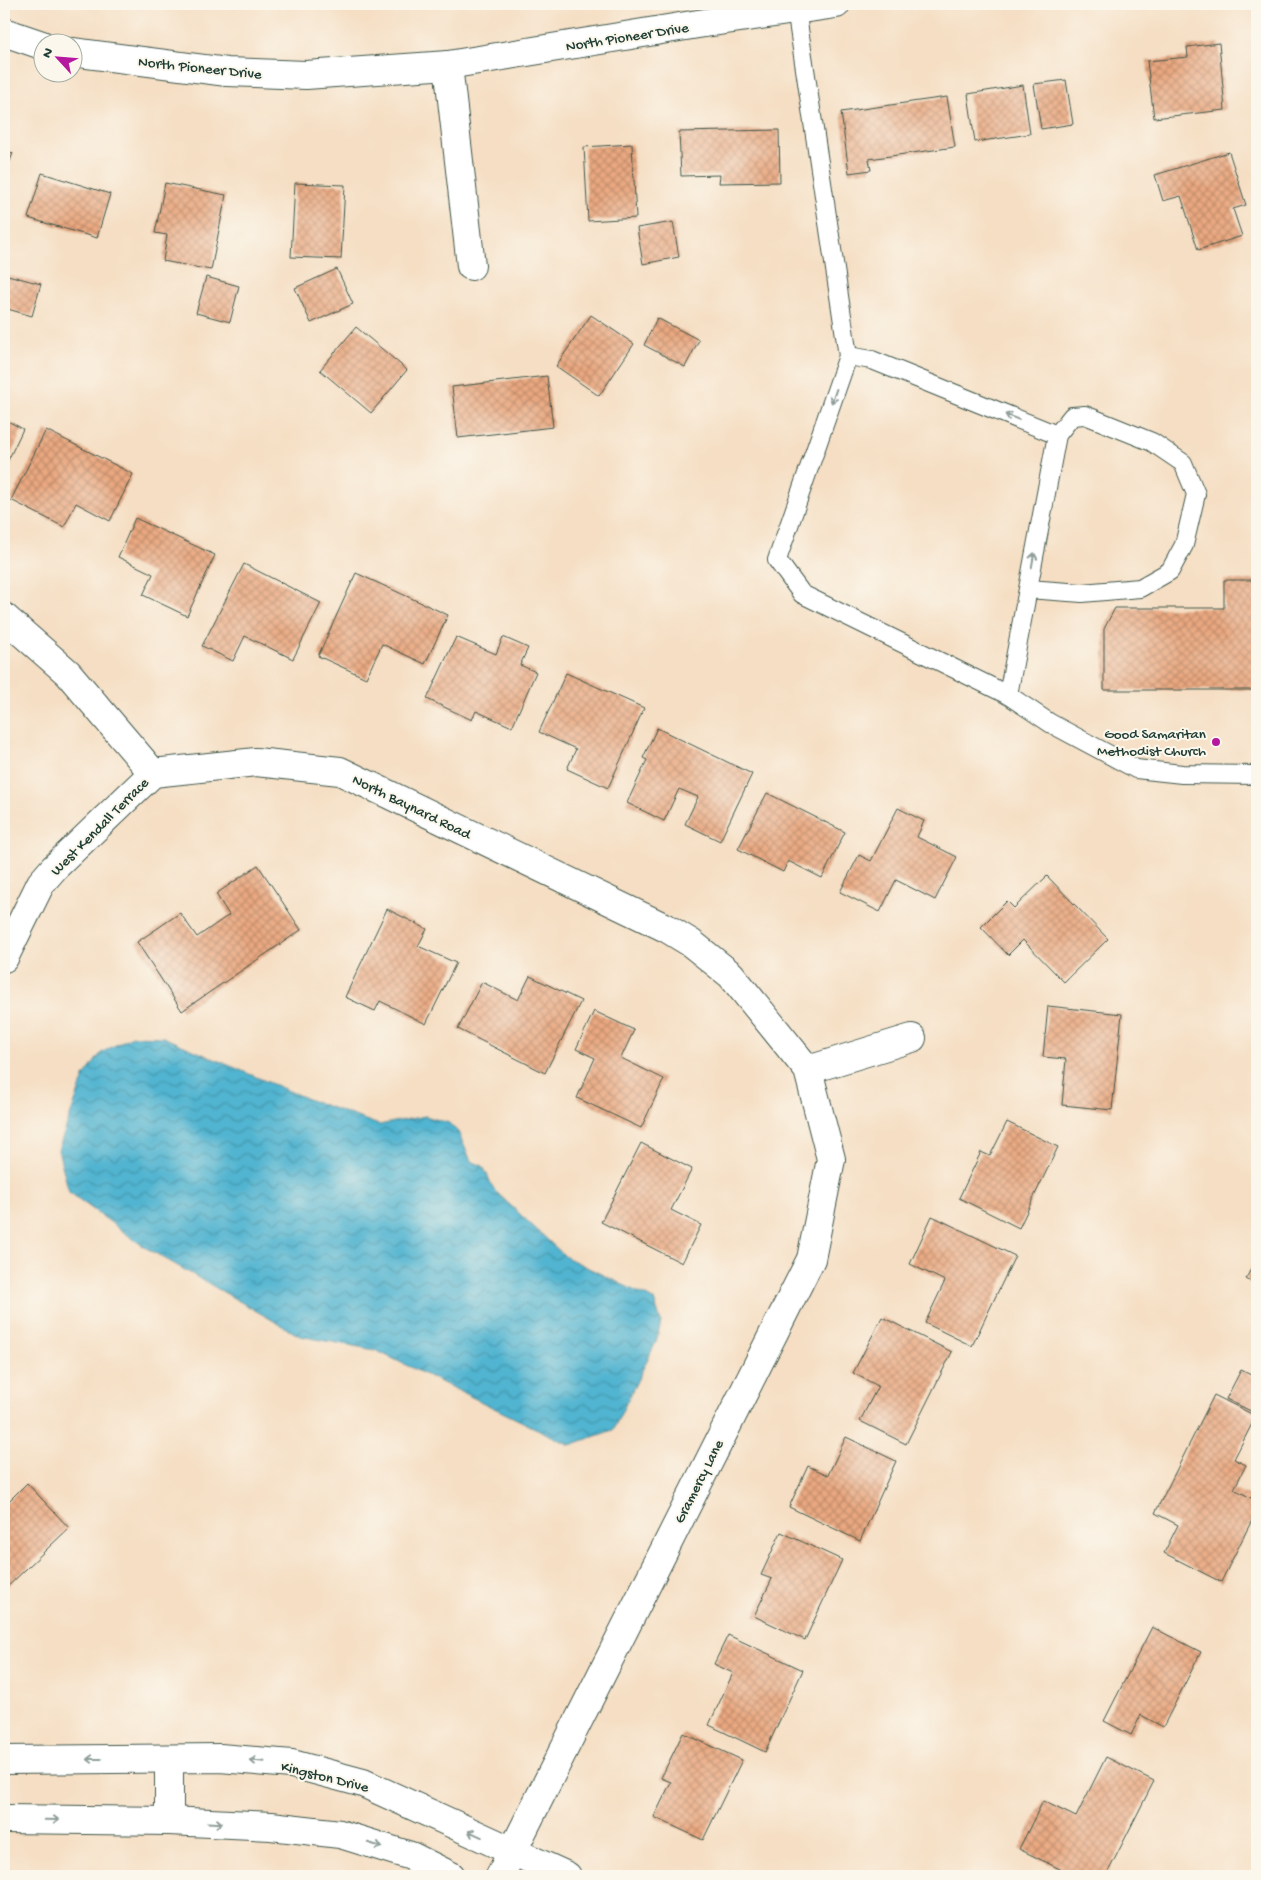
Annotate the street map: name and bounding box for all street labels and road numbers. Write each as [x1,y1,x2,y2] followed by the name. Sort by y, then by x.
[565,19,690,57] street label: North Pioneer Drive
[137,54,263,84] street label: North Pioneer Drive
[349,771,475,845] street label: North Baynard Road
[48,774,153,880] street label: West Kendall Terrace
[671,1437,729,1527] street label: Gramercy Lane
[279,1758,371,1798] street label: Kingston Drive

